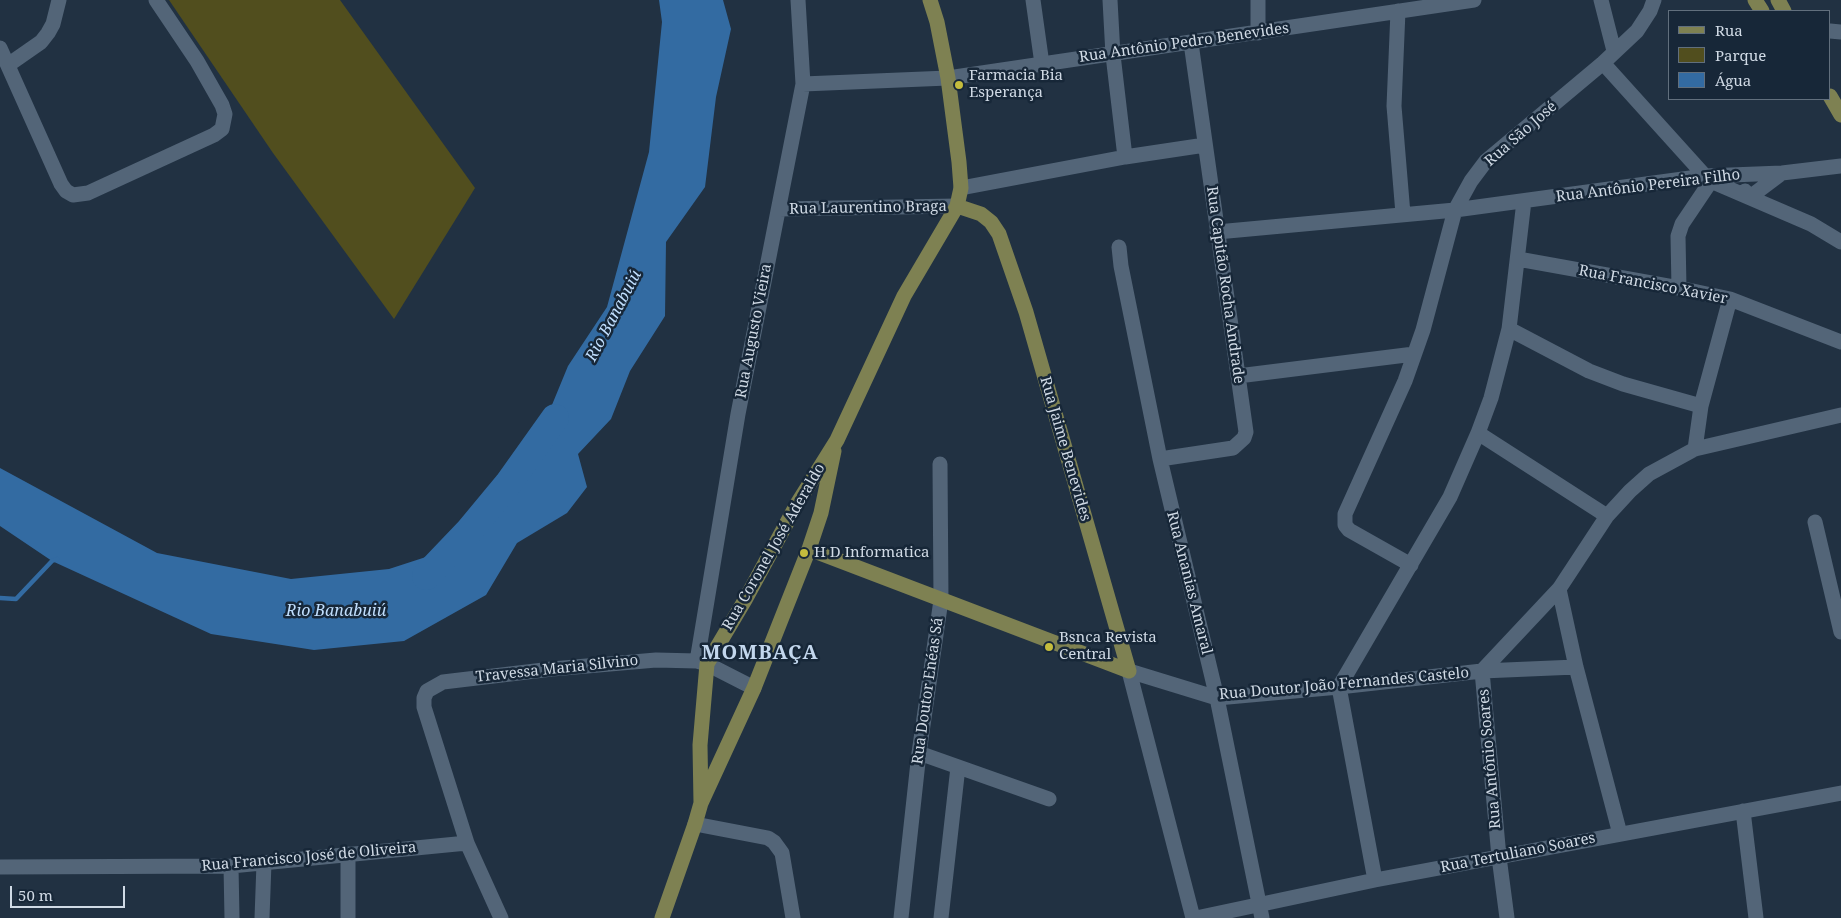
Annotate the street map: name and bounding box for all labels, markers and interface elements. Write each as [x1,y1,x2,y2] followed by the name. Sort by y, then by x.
[1668,10,1831,100] legend
[1078,19,1290,67] street label: Rua Antônio Pedro Benevides
[1715,20,1743,40] text: Rua
[1715,45,1766,65] text: Parque
[969,67,1063,102] place label: Farmacia Bia Esperança
[1715,70,1751,90] text: Água
[953,79,965,91] marker: Farmacia Bia Esperança
[1481,98,1561,170] street label: Rua São José
[1555,166,1741,206] street label: Rua Antônio Pereira Filho
[1202,185,1248,385] street label: Rua Capitão Rocha Andrade
[789,198,947,218] street label: Rua Laurentino Braga
[732,262,776,400] street label: Rua Augusto Vieira
[1577,262,1729,308] street label: Rua Francisco Xavier
[582,267,646,365] water label: Rio Banabuiú
[1036,375,1094,523] street label: Rua Jaime Benevides
[719,460,829,634] street label: Rua Coronel José Aderaldo
[1162,509,1216,657] street label: Rua Ananias Amaral
[814,544,930,562] place label: H D Informatica
[798,547,810,559] marker: H D Informatica
[286,601,386,621] water label: Rio Banabuiú
[909,616,947,766] street label: Rua Doutor Enéas Sá
[1059,629,1157,664] place label: Bsnca Revista Central
[701,641,819,665] district label: MOMBAÇA
[1043,641,1055,653] marker: Bsnca Revista Central
[475,652,639,686] street label: Travessa Maria Silvino
[1218,664,1470,704] street label: Rua Doutor João Fernandes Castelo
[1475,688,1505,830] street label: Rua Antônio Soares
[1439,829,1597,877] street label: Rua Tertuliano Soares
[201,839,417,875] street label: Rua Francisco José de Oliveira
[12,876,128,908] scale bar
[18,885,53,905] text: 50 m

